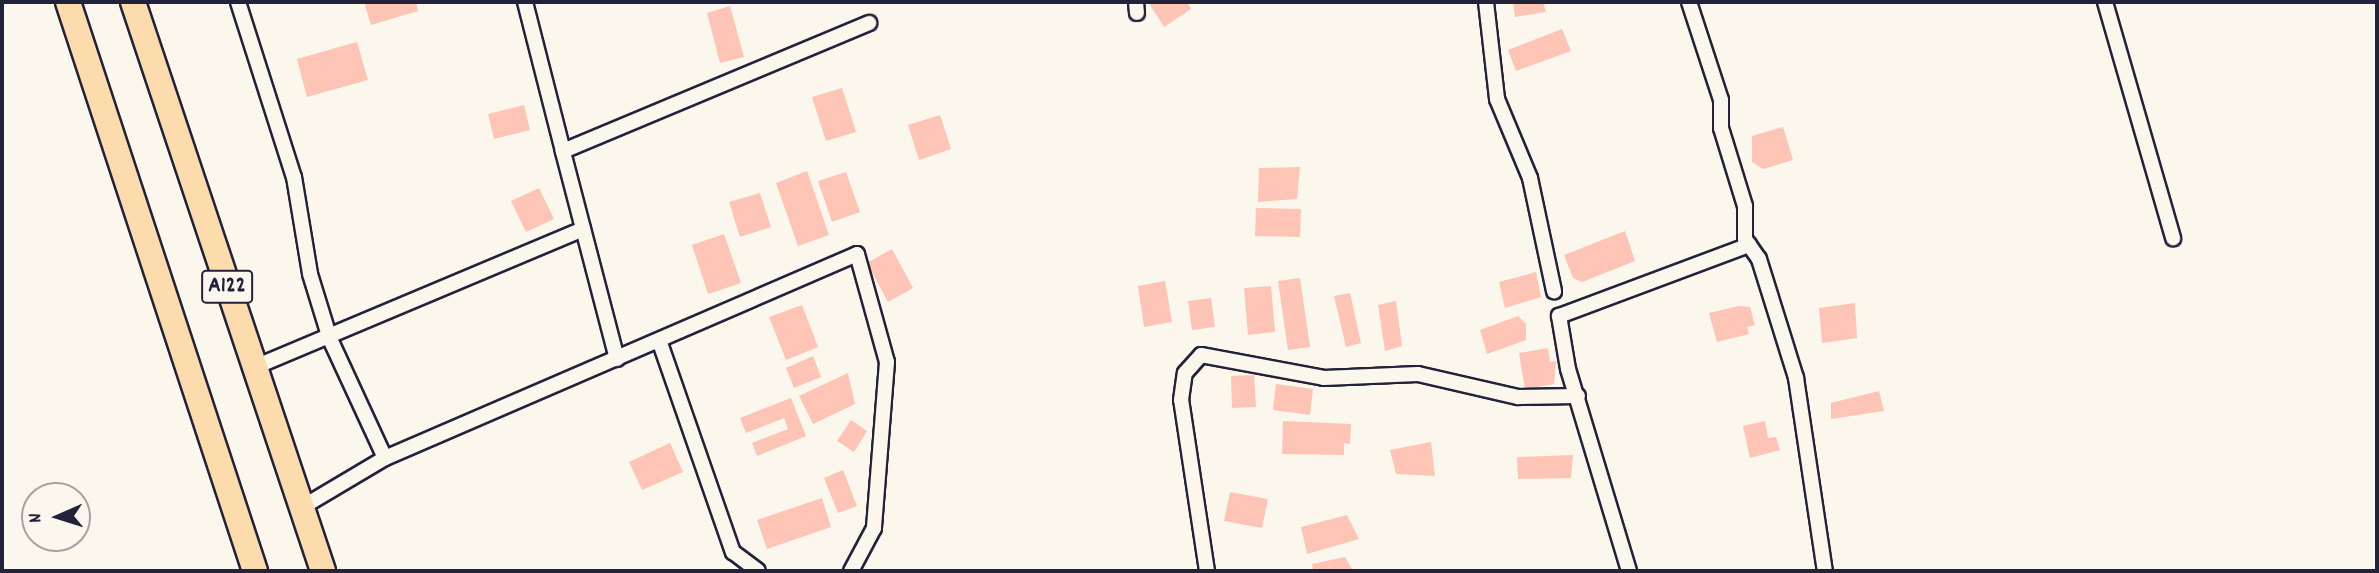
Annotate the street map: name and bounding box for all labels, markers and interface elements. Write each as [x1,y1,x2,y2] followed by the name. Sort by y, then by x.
[201,268,253,306] road number: A122
[21,482,91,552] north arrow
[23,513,50,523] text: N

